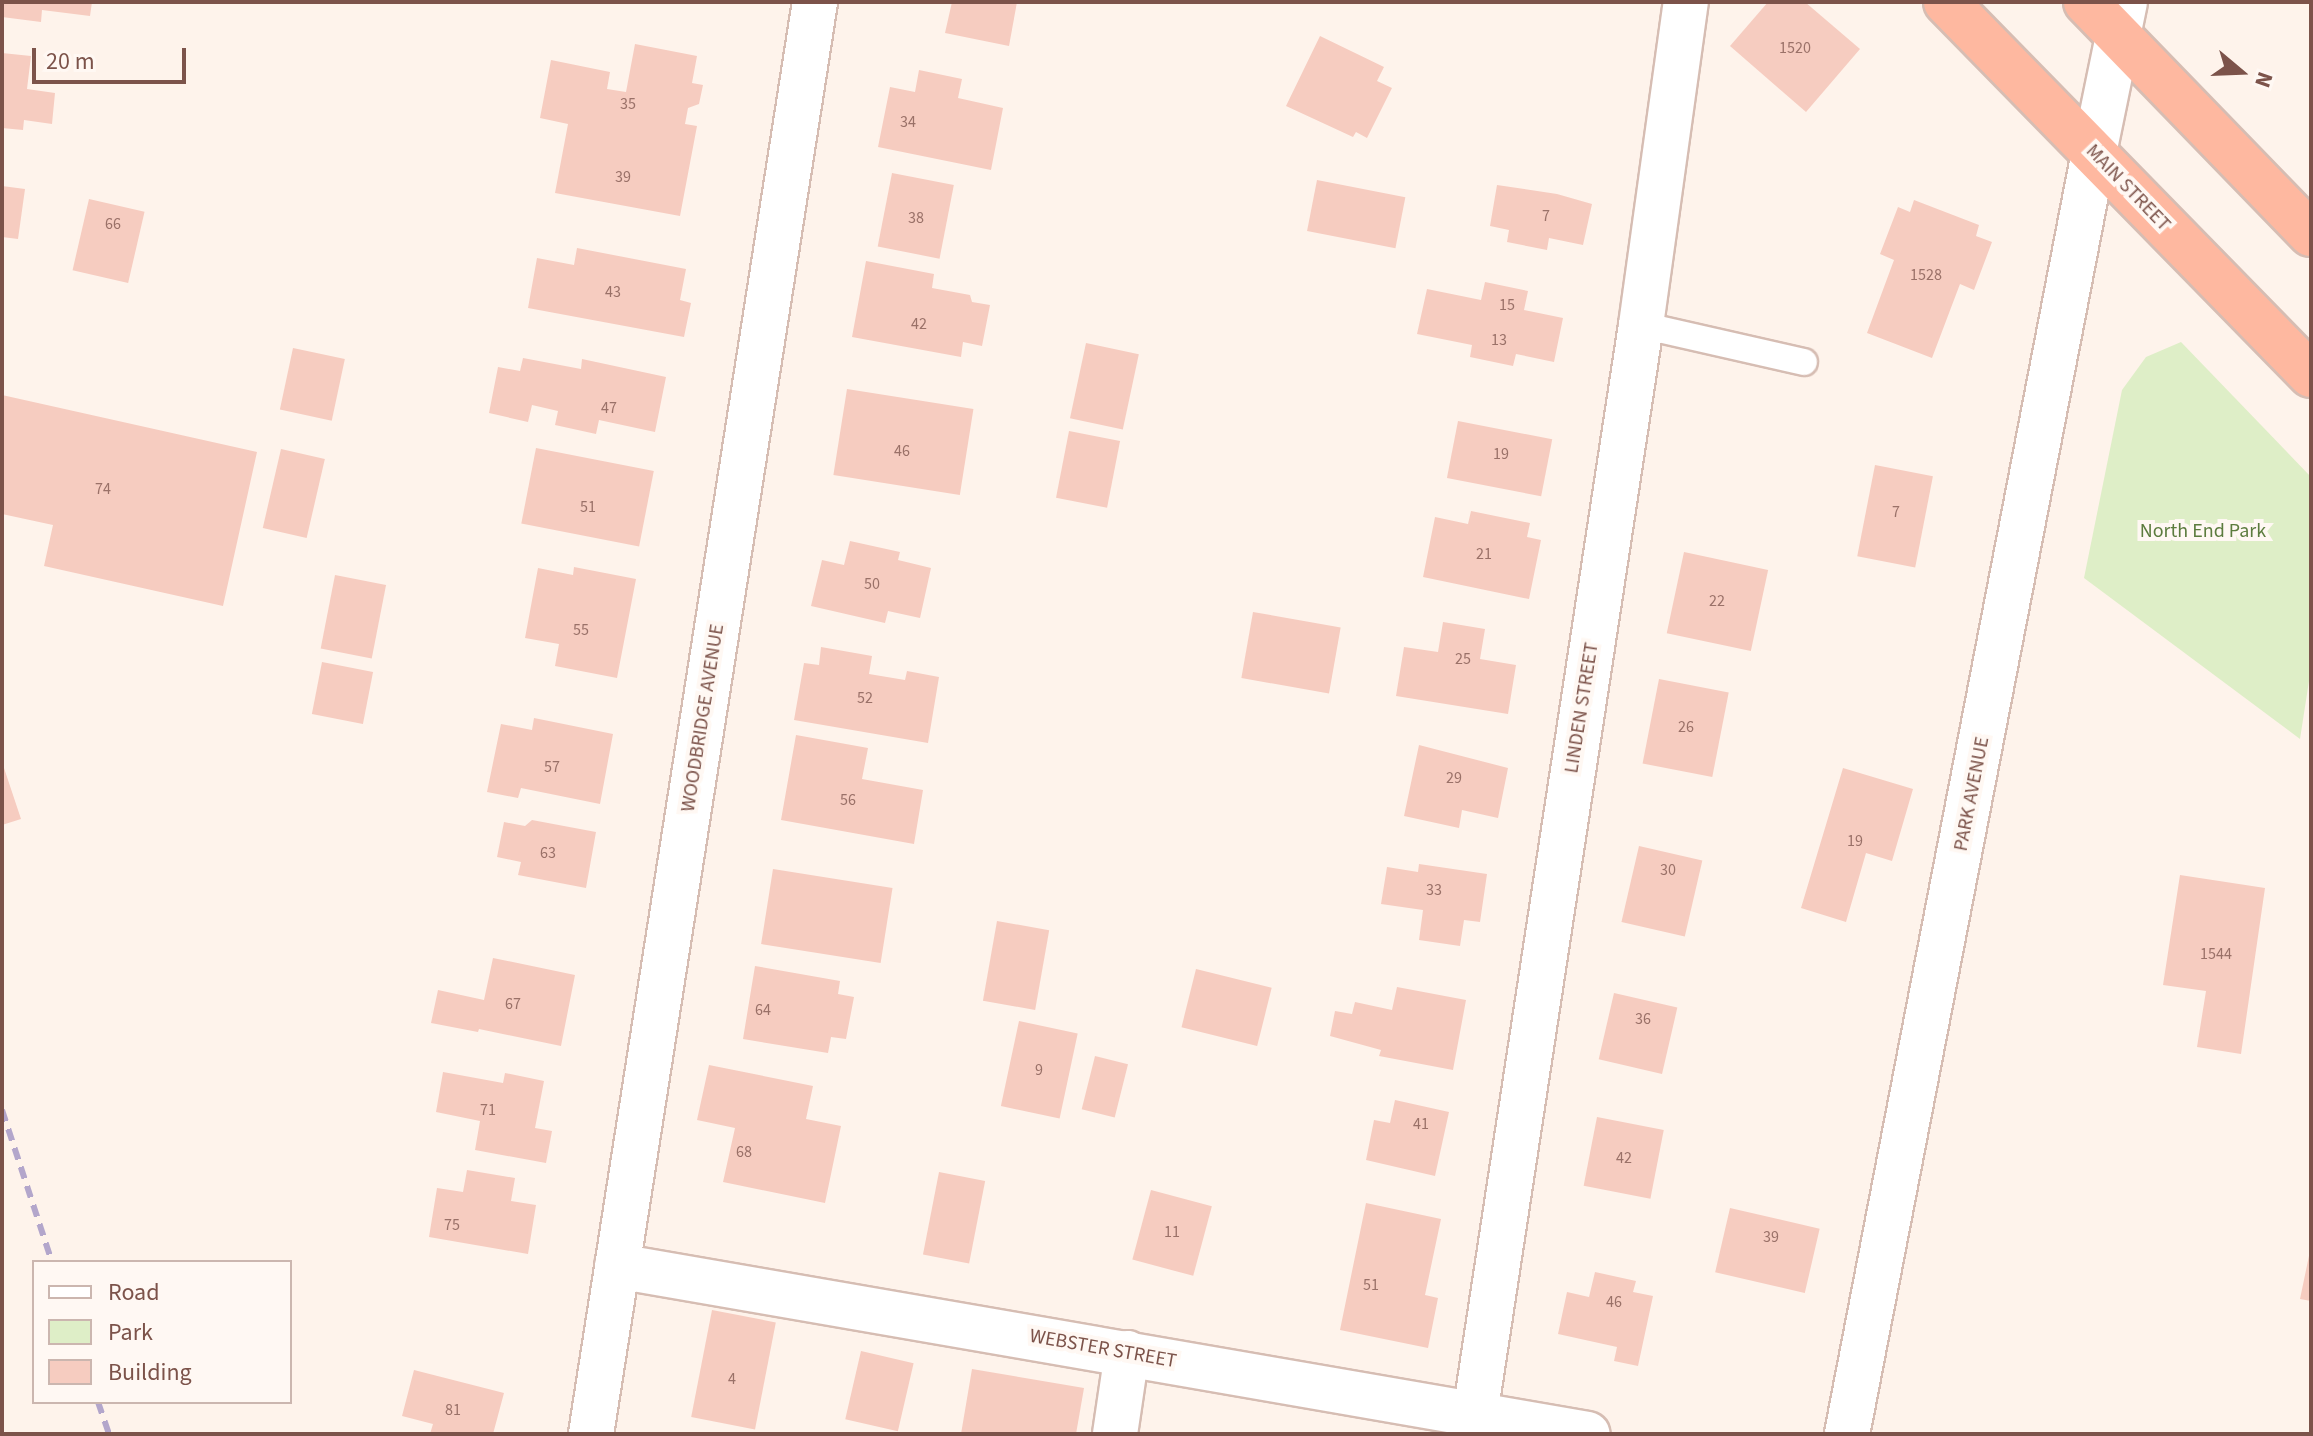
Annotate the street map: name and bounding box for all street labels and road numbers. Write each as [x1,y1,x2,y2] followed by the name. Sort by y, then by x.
[2081,139,2175,237] street label: MAIN STREET
[676,622,730,814] street label: WOODBRIDGE AVENUE
[1560,641,1604,775] street label: LINDEN STREET
[1949,735,1995,853] street label: PARK AVENUE
[1028,1324,1178,1374] street label: WEBSTER STREET

